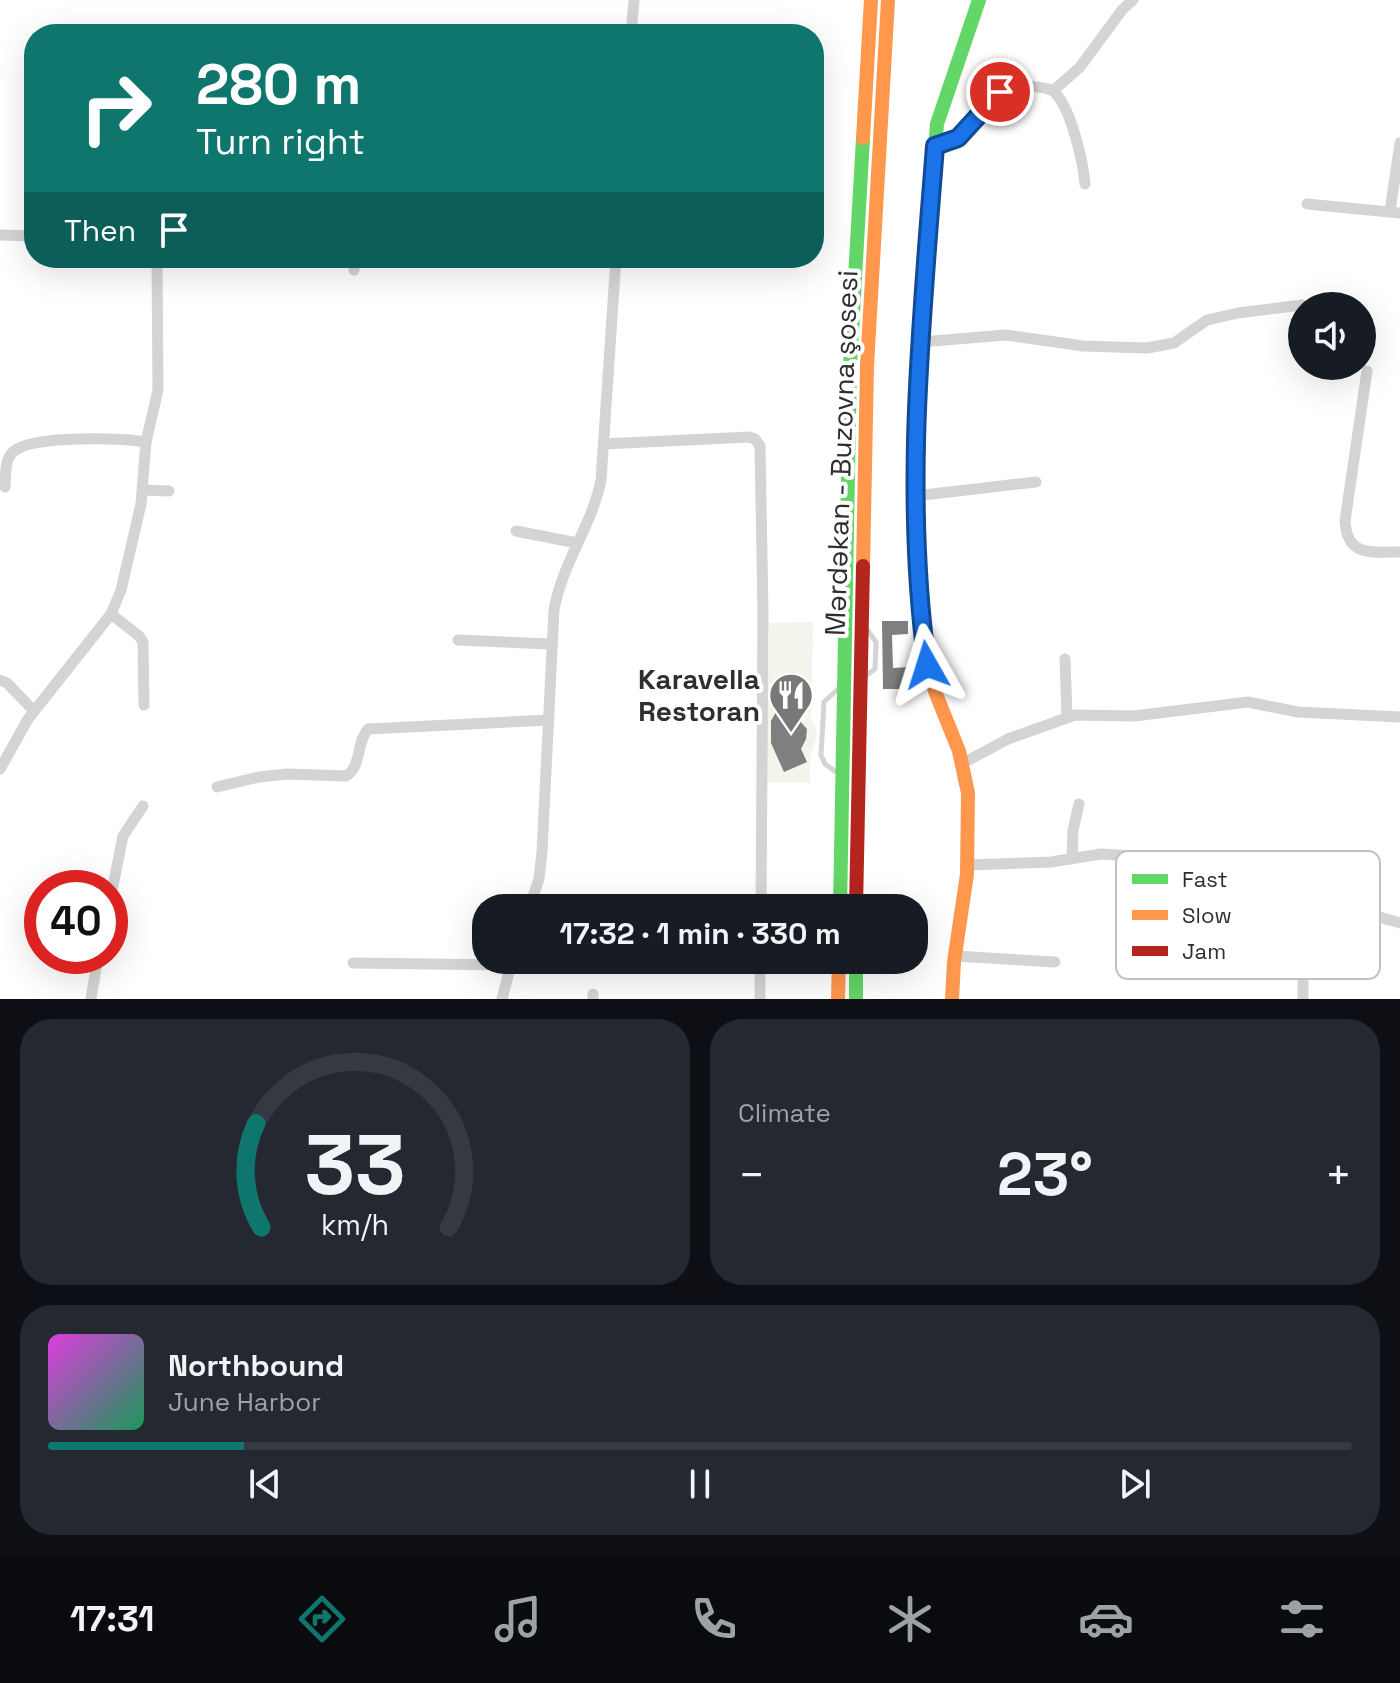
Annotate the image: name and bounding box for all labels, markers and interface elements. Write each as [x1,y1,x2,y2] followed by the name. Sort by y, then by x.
[196,49,361,120] text: 280 m
[64,56,168,160] icon: right
[966,58,1034,126] pin
[978,70,1022,114] icon: arrive
[196,119,365,165] text: Turn right
[152,208,196,252] icon: arrive
[64,211,136,250] text: Then
[817,269,865,637] street label: Mərdəkan - Buzovna şosesi
[1288,292,1376,380] map controls
[1288,292,1376,380] button: sound
[885,623,969,707] position arrow
[638,661,760,729] place label: Karavella Restoran
[767,671,815,734] restaurant icon: Karavella Restoran
[1116,851,1380,979] legend
[1182,865,1228,893] text: Fast
[24,870,128,974] speed limit sign: 40
[1182,901,1232,929] text: Slow
[559,914,841,953] text: 17:32 · 1 min · 330 m
[1182,937,1226,965] text: Jam
[738,1096,831,1130] text: Climate
[304,1112,406,1218] text: 33
[997,1136,1093,1213] text: 23°
[738,1147,765,1203] text: −
[1325,1147,1352,1203] text: +
[321,1207,389,1243] text: km/h
[168,1346,344,1385] text: Northbound
[168,1385,321,1419] text: June Harbor
[243,1462,287,1506] icon: previous
[678,1462,722,1506] icon: pause
[1113,1462,1157,1506] icon: next
[294,1591,350,1647] icon: directions
[490,1591,546,1647] icon: music
[686,1591,742,1647] icon: phone
[882,1591,938,1647] icon: climate
[1078,1591,1134,1647] icon: car
[1274,1591,1330,1647] icon: filters
[70,1596,154,1642] text: 17:31

